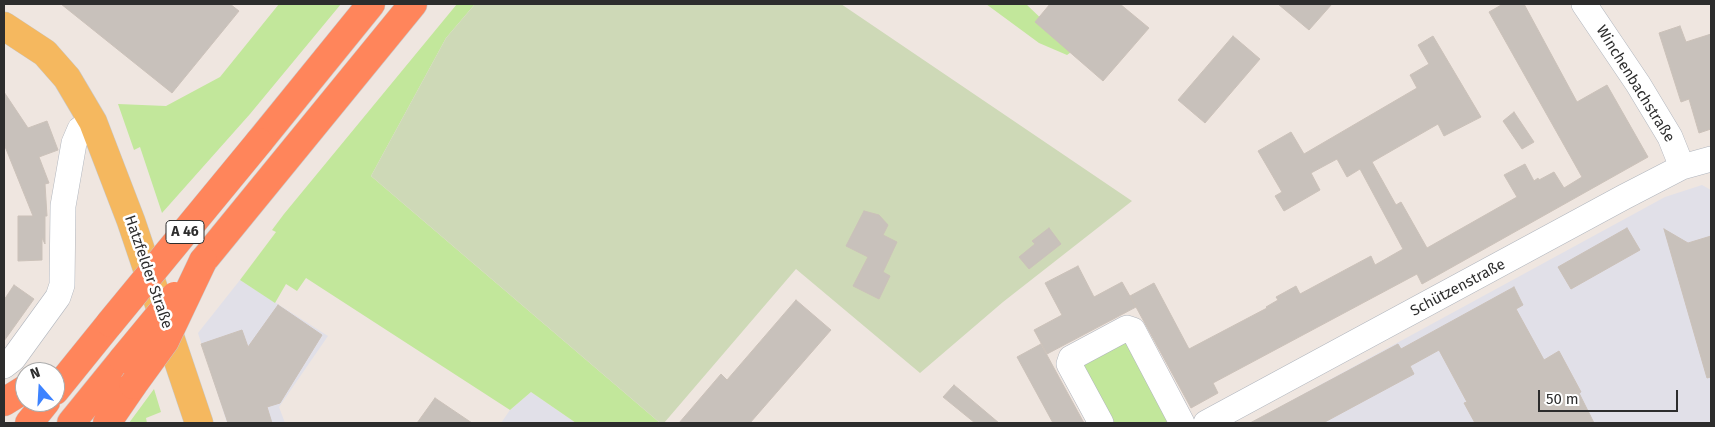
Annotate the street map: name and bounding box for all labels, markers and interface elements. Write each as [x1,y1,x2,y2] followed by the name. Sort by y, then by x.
[1592,22,1678,146] street label: Winchenbachstraße
[120,213,176,331] street label: Hatzfelder Straße
[166,220,204,243] road number: A 46
[1408,255,1508,321] street label: Schützenstraße
[15,362,65,412] north arrow
[28,364,42,383] text: N
[1540,380,1680,412] scale bar
[1546,390,1579,408] text: 50 m

